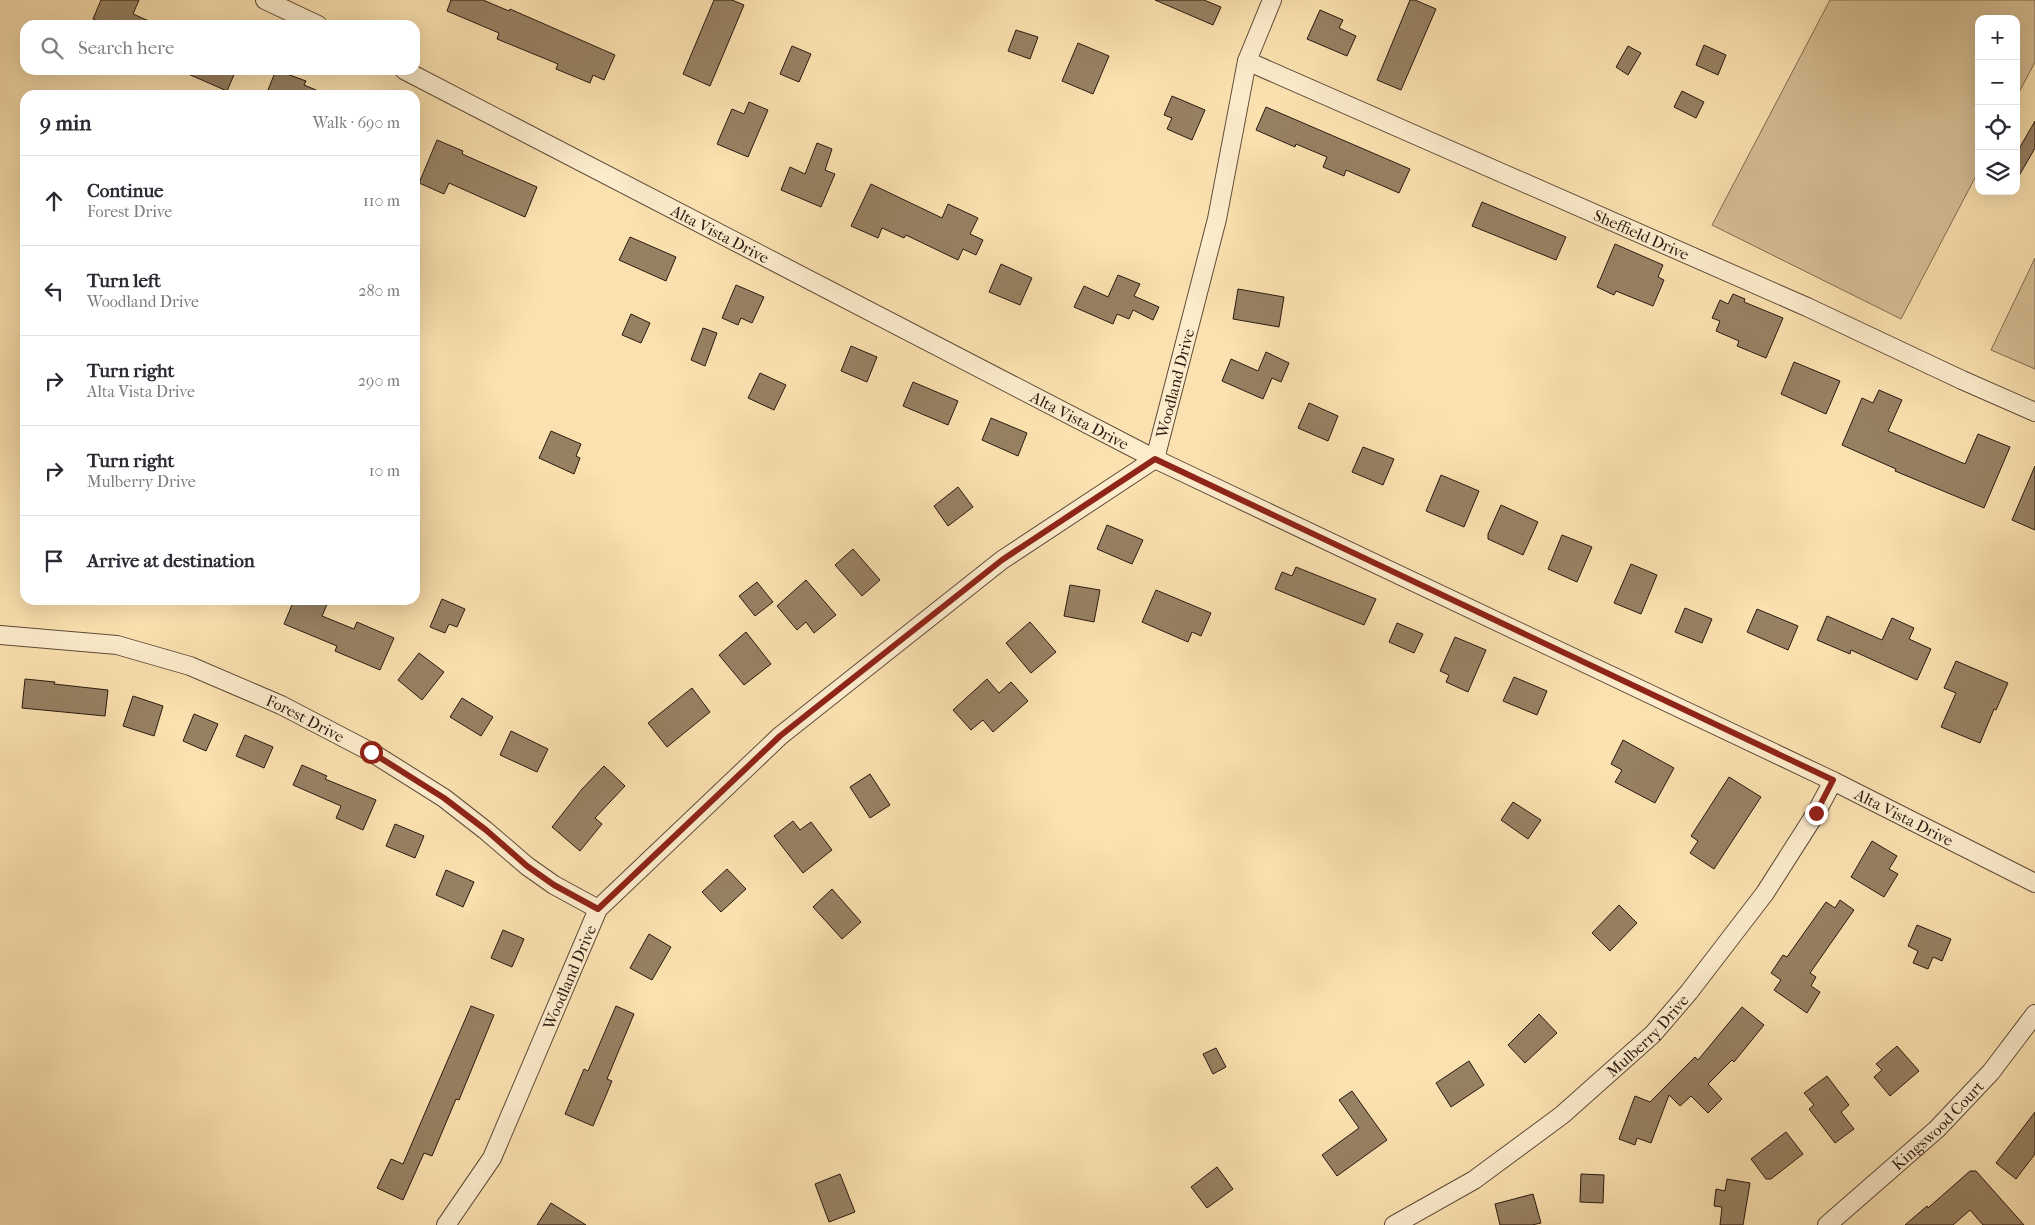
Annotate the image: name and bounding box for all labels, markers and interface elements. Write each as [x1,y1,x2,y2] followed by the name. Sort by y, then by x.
[1975,15,2020,195] map controls
[1975,15,2020,60] button: +
[20,20,420,75] search box
[38,34,66,62] icon: search
[78,37,174,59] text: Search here
[1975,60,2020,105] button: −
[1975,105,2020,150] button: locate
[40,111,91,135] text: 9 min
[313,113,400,132] text: Walk · 690 m
[1975,150,2020,195] button: layers
[87,180,163,202] text: Continue
[40,187,68,215] icon: ahead
[363,191,400,210] text: 110 m
[667,200,772,267] street label: Alta Vista Drive
[87,202,172,221] text: Forest Drive
[1591,205,1692,264] street label: Sheffield Drive
[87,270,161,292] text: Turn left
[40,277,68,305] icon: left
[358,281,400,300] text: 280 m
[87,292,199,311] text: Woodland Drive
[1151,326,1198,441] street label: Woodland Drive
[87,360,174,382] text: Turn right
[40,367,68,395] icon: right
[358,371,400,390] text: 290 m
[87,382,195,401] text: Alta Vista Drive
[1027,386,1132,453] street label: Alta Vista Drive
[87,450,174,472] text: Turn right
[40,457,68,485] icon: right
[369,461,400,480] text: 10 m
[87,472,196,491] text: Mulberry Drive
[40,547,68,575] icon: arrive
[87,550,255,572] text: Arrive at destination
[263,690,348,746] street label: Forest Drive
[360,741,383,764] route start
[1851,784,1957,850] street label: Alta Vista Drive
[1805,802,1828,825] route end
[538,922,600,1033] street label: Woodland Drive
[1602,990,1692,1081] street label: Mulberry Drive
[1888,1076,1988,1174] street label: Kingswood Court

